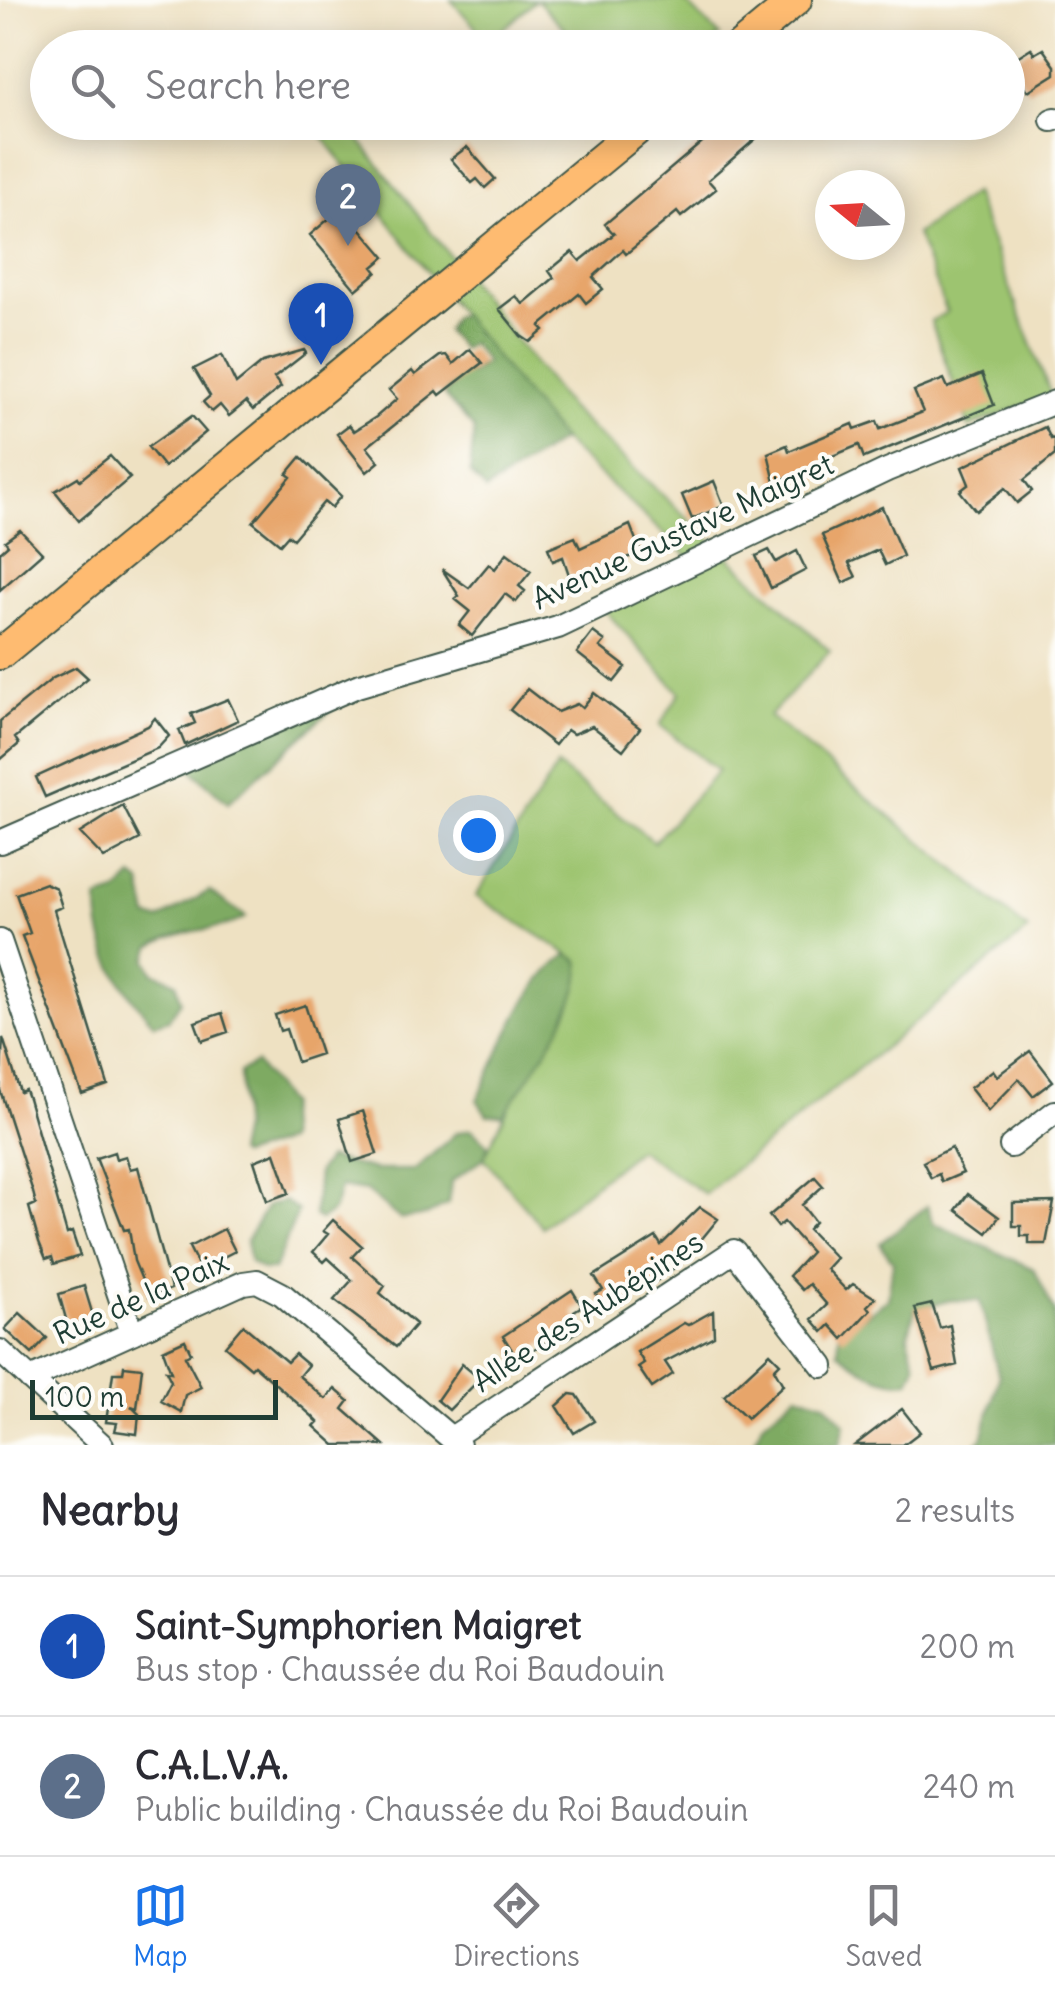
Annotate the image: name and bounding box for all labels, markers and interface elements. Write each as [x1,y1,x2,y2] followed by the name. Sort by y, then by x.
[30,30,1025,140] search box
[65,58,120,113] icon: search
[145,62,351,109] text: Search here
[316,164,380,246] pin: 2
[815,170,905,260] north arrow
[288,282,354,365] pin: 1
[526,445,839,618] street label: Avenue Gustave Maigret
[453,810,504,861] your location
[465,1222,710,1400] street label: Allée des Aubépines
[47,1242,234,1353] street label: Rue de la Paix
[30,1375,278,1420] scale bar
[45,1379,124,1415] text: 100 m
[40,1484,179,1536] text: Nearby
[895,1490,1015,1531] text: 2 results
[135,1602,581,1649] text: Saint-Symphorien Maigret
[66,1626,79,1667] text: 1
[920,1626,1015,1667] text: 200 m
[135,1649,665,1690] text: Bus stop · Chaussée du Roi Baudouin
[135,1742,289,1789] text: C.A.L.V.A.
[64,1766,81,1807] text: 2
[923,1766,1015,1807] text: 240 m
[135,1789,749,1830] text: Public building · Chaussée du Roi Baudouin
[133,1878,188,1974] tab: Map
[453,1878,580,1974] tab: Directions
[845,1878,922,1974] tab: Saved

